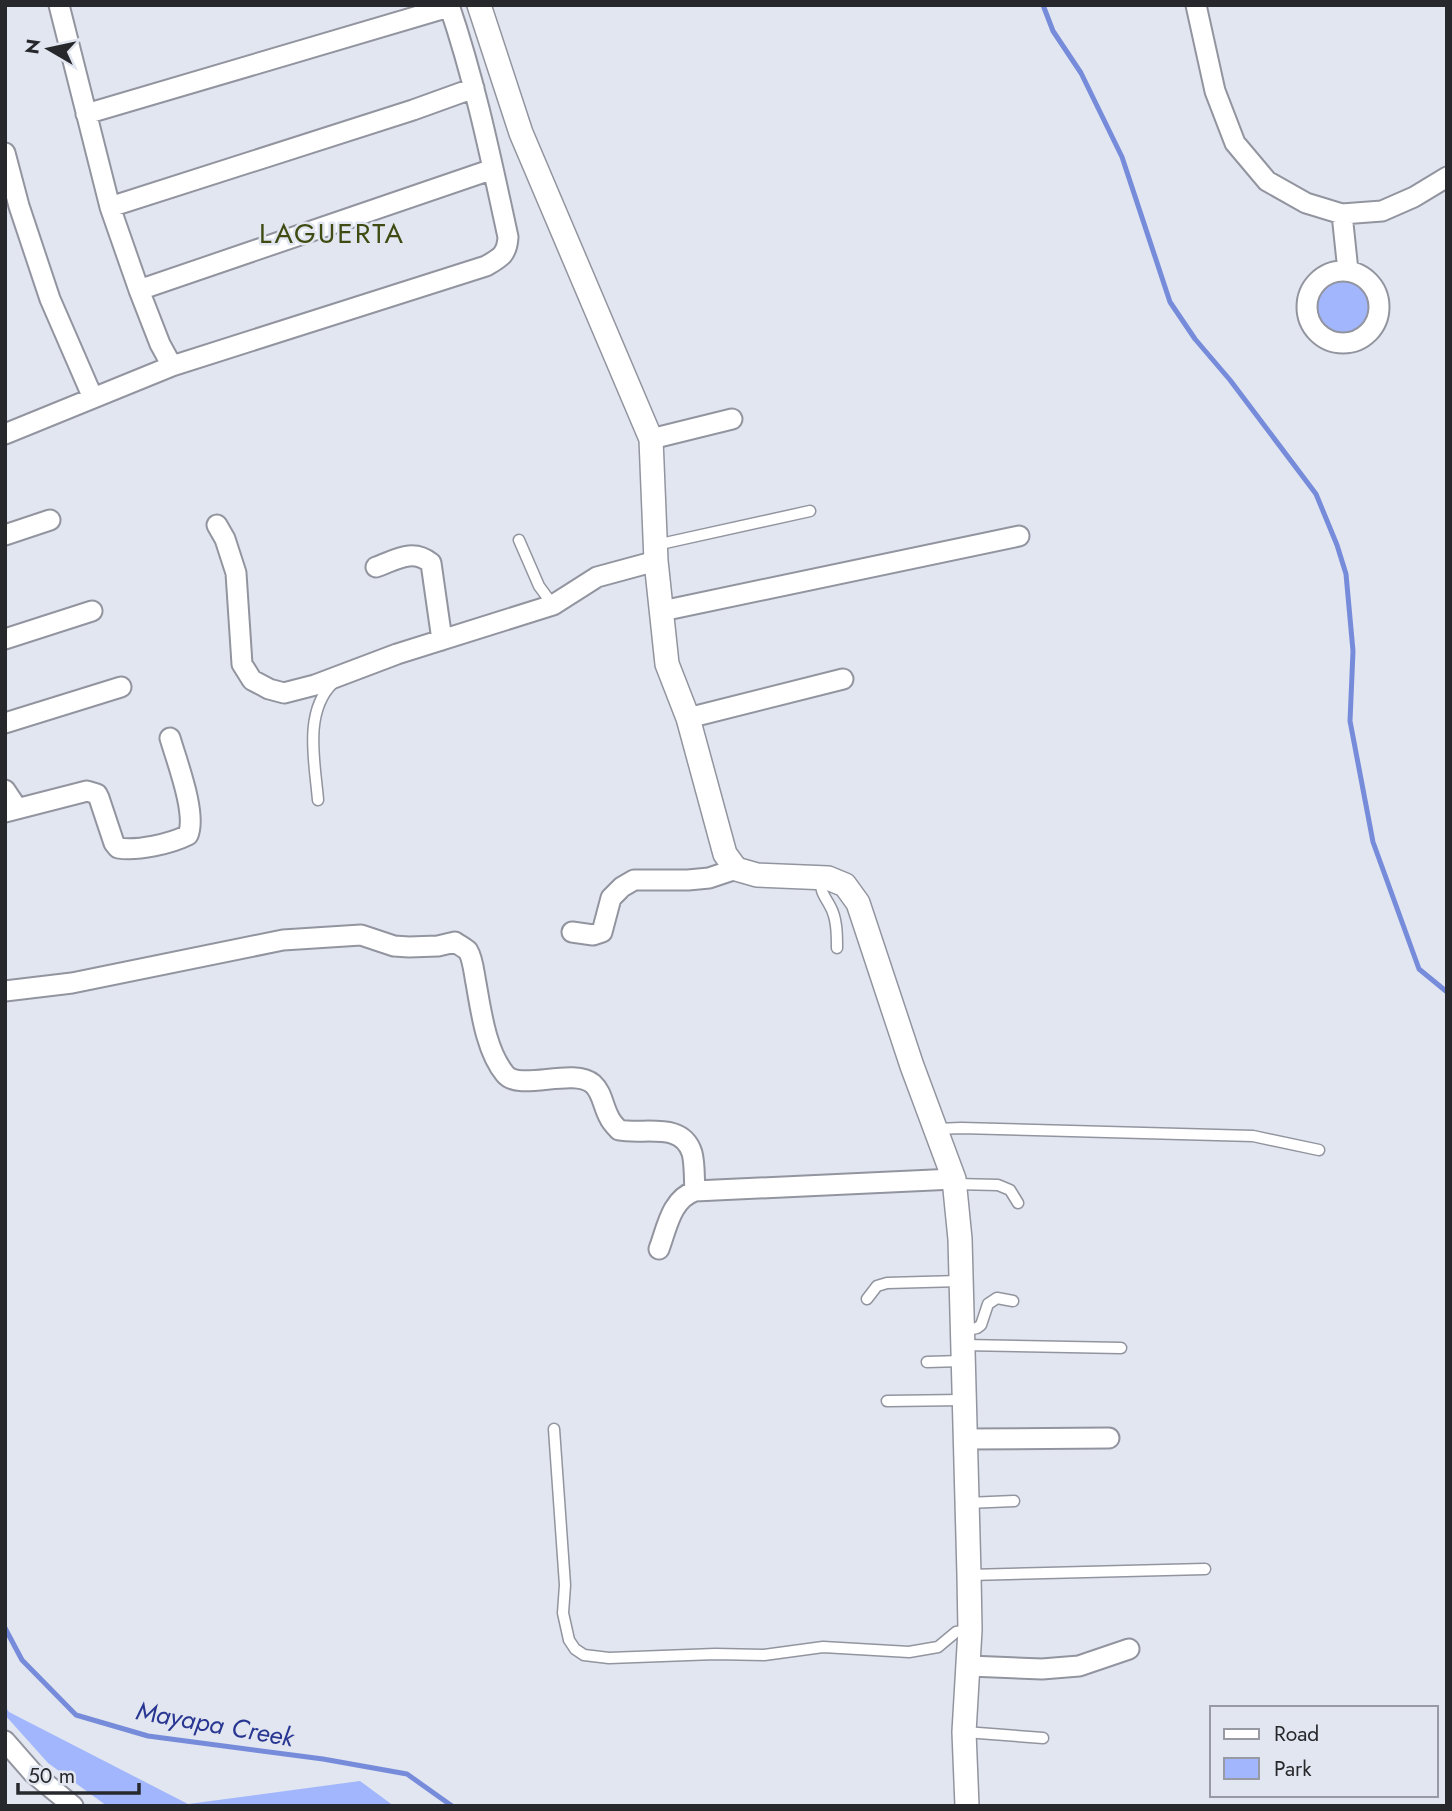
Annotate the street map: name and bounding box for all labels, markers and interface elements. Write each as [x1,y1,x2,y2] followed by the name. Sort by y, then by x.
[14,14,84,84] north arrow
[18,37,47,56] text: N
[259,213,405,254] district label: LAGUERTA
[133,1691,299,1757] water label: Mayapa Creek
[1210,1706,1438,1797] legend
[1274,1719,1319,1749] text: Road
[18,1752,138,1796] scale bar
[1274,1754,1312,1784] text: Park
[28,1761,75,1791] text: 50 m

